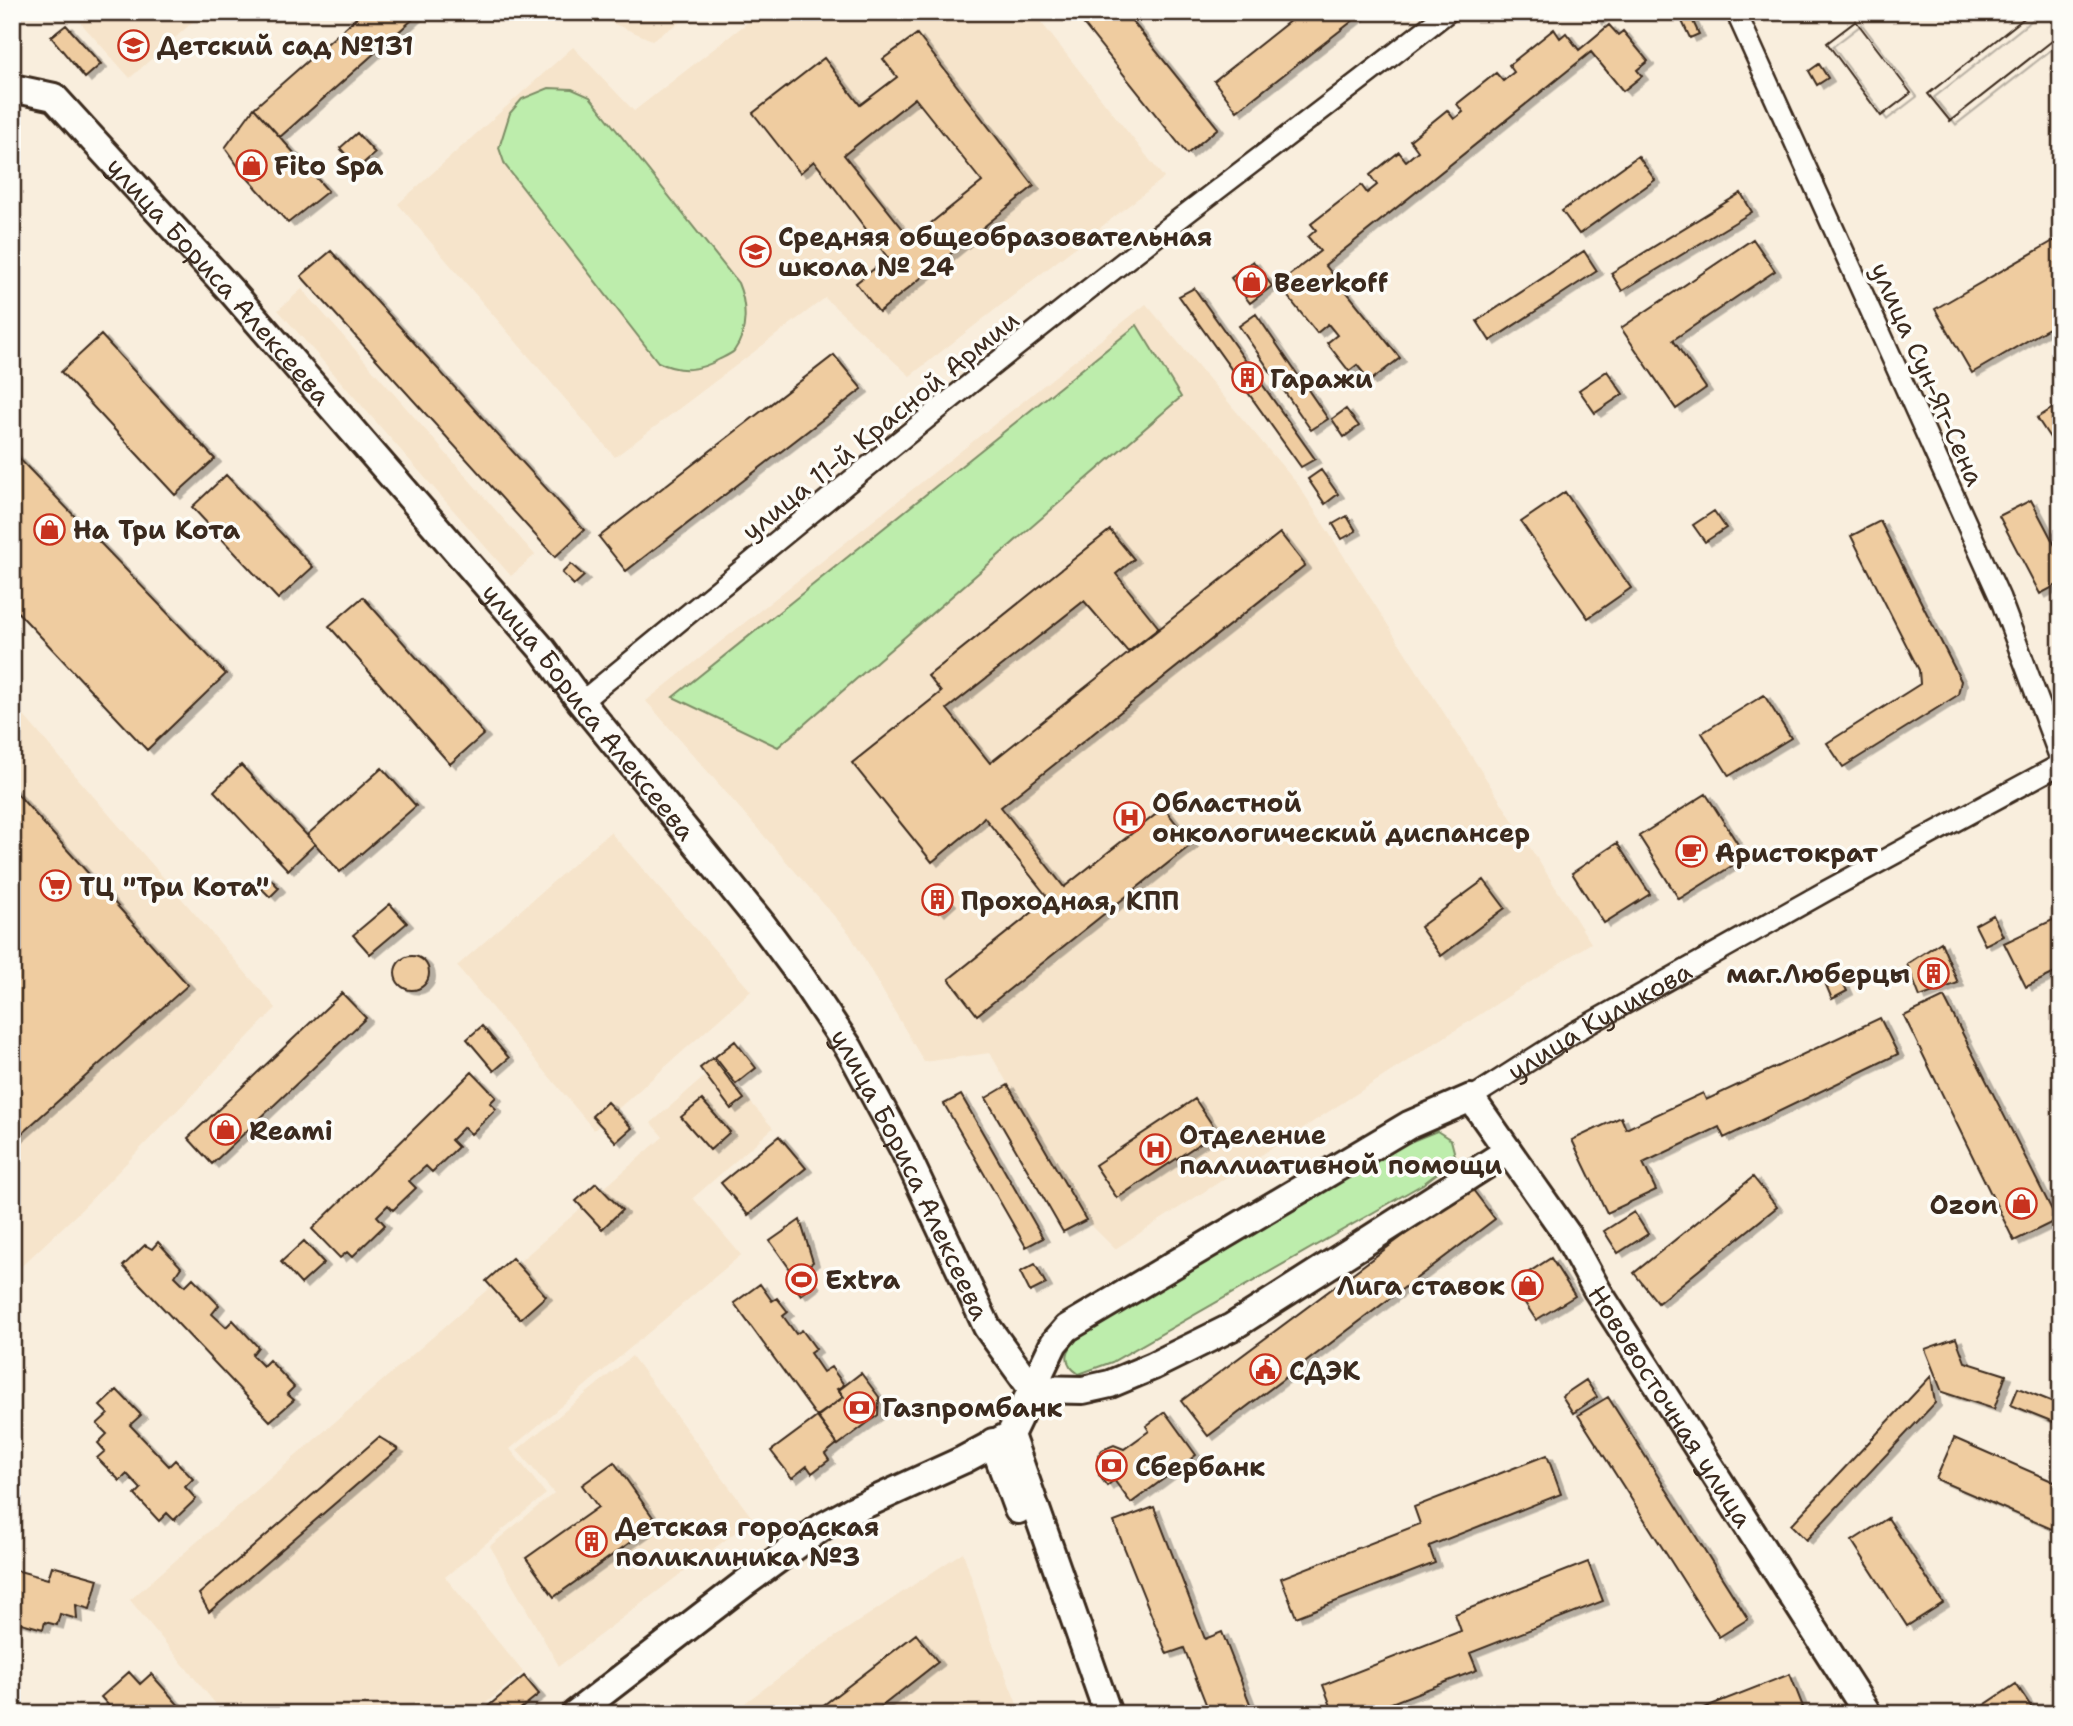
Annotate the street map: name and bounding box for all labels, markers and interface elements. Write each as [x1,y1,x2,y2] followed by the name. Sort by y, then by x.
[117,28,151,62] school or university icon: Детский сад №131
[157,28,414,63] place label: Детский сад №131
[234,148,268,182] shop icon: Fito Spa
[274,148,384,183] place label: Fito Spa
[99,149,340,412] street label: улица Бориса Алексеева
[778,219,1212,284] place label: Средняя общеобразовательная школа № 24
[738,234,772,268] school or university icon: Средняя общеобразовательная школа № 24
[1863,257,1993,491] street label: улица Сун-Ят-Сена
[1234,265,1268,299] shop icon: Beerkoff
[1274,265,1388,300] place label: Beerkoff
[734,302,1026,548] street label: улица 11-й Красной Армии
[1230,361,1264,395] building icon: Гаражи
[1270,361,1373,396] place label: Гаражи
[33,512,67,546] shop icon: На Три Кота
[73,512,241,547] place label: На Три Кота
[475,575,704,847] street label: улица Бориса Алексеева
[1152,785,1530,850] place label: Областной онкологический диспансер
[1112,800,1146,834] hospital icon: Областной онкологический диспансер
[1675,835,1709,869] cafe icon: Аристократ
[1715,835,1878,870] place label: Аристократ
[39,869,73,903] supermarket icon: ТЦ "Три Кота"
[79,869,269,904] place label: ТЦ "Три Кота"
[921,883,955,917] building icon: Проходная, КПП
[961,883,1179,918] place label: Проходная, КПП
[1500,953,1698,1088] street label: улица Куликова
[1726,956,1910,991] place label: маг.Люберцы
[1916,956,1950,990] building icon: маг.Люберцы
[823,1021,999,1325] street label: улица Бориса Алексеева
[209,1113,243,1147] shop icon: Reami
[249,1113,333,1148] place label: Reami
[1179,1117,1502,1182] place label: Отделение паллиативной помощи
[1139,1132,1173,1166] hospital icon: Отделение паллиативной помощи
[1929,1187,1998,1222] place label: Ozon
[2004,1187,2038,1221] shop icon: Ozon
[785,1262,819,1296] sports icon: Extra
[825,1262,900,1297] place label: Extra
[1337,1268,1505,1303] place label: Лига ставок
[1511,1268,1545,1302] shop icon: Лига ставок
[1581,1278,1762,1534] street label: Нововосточная улица
[1249,1353,1283,1387] public building icon: СДЭК
[1289,1353,1360,1388] place label: СДЭК
[842,1390,876,1424] bank icon: Газпромбанк
[882,1390,1063,1425] place label: Газпромбанк
[1095,1449,1129,1483] bank icon: Сбербанк
[1135,1449,1265,1484] place label: Сбербанк
[615,1509,879,1574] place label: Детская городская поликлиника №3
[575,1524,609,1558] building icon: Детская городская поликлиника №3

